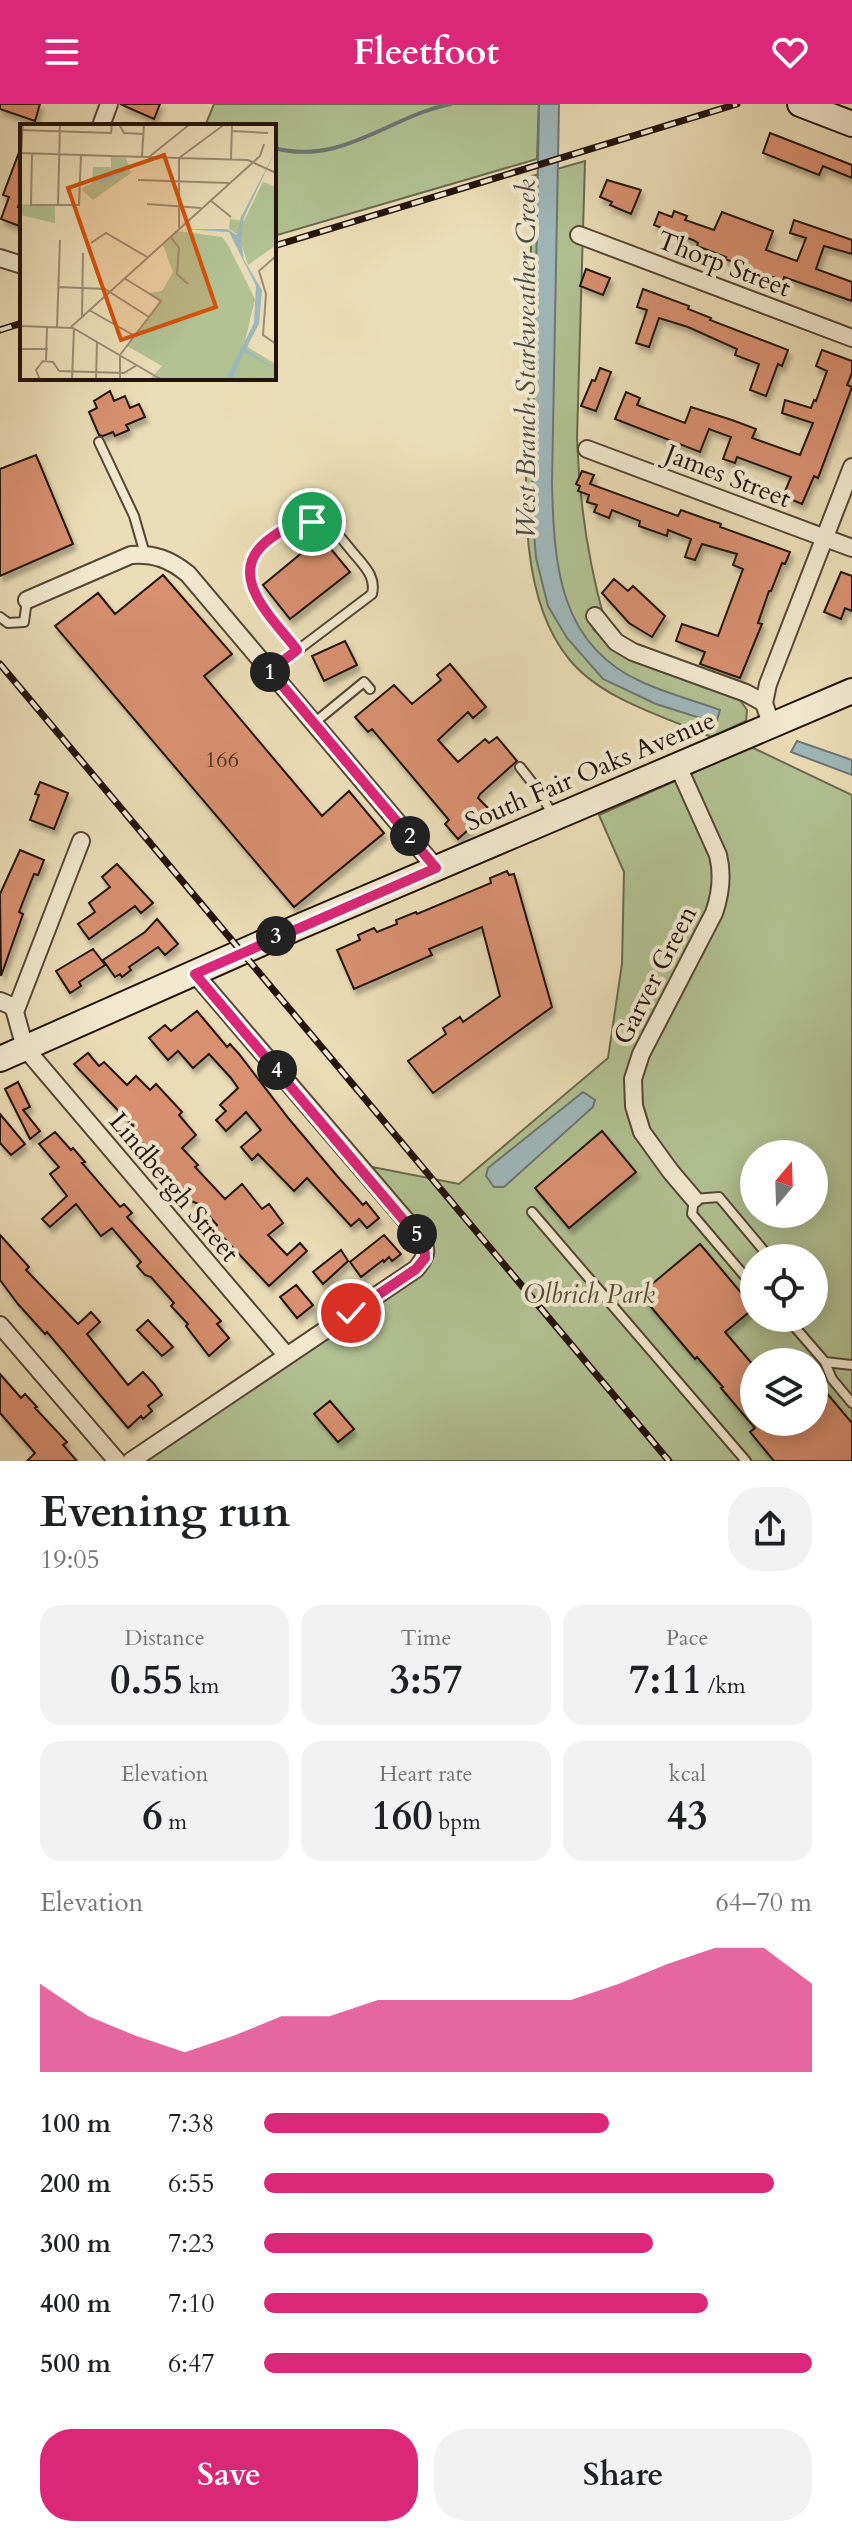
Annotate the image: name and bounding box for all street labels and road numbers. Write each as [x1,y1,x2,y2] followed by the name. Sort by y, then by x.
[652,223,796,305] street label: Thorp Street
[656,435,796,516] street label: James Street
[460,702,720,840] street label: South Fair Oaks Avenue
[605,900,705,1050] street label: Garver Green
[101,1105,247,1269] street label: Lindbergh Street

